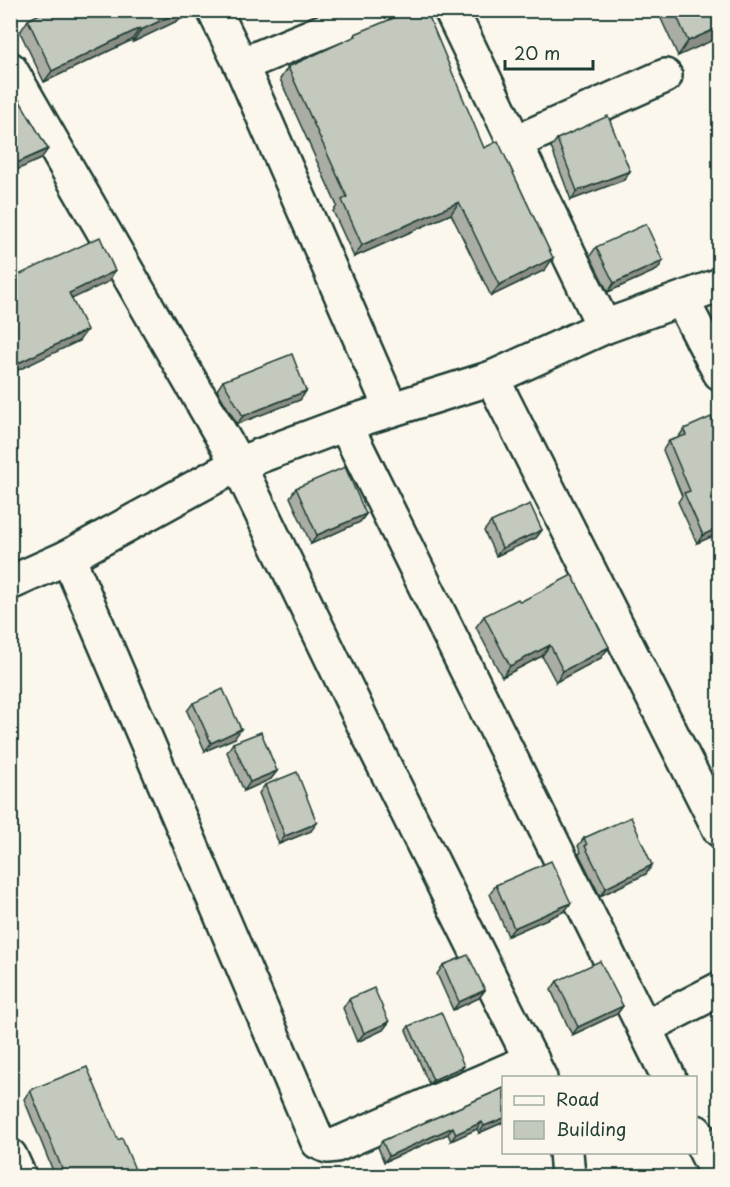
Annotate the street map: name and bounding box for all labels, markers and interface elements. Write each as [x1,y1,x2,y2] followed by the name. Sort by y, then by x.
[505,33,594,71] scale bar
[514,39,560,66] text: 20 m
[502,1076,697,1154] legend
[556,1085,600,1112] text: Road
[556,1115,626,1142] text: Building

